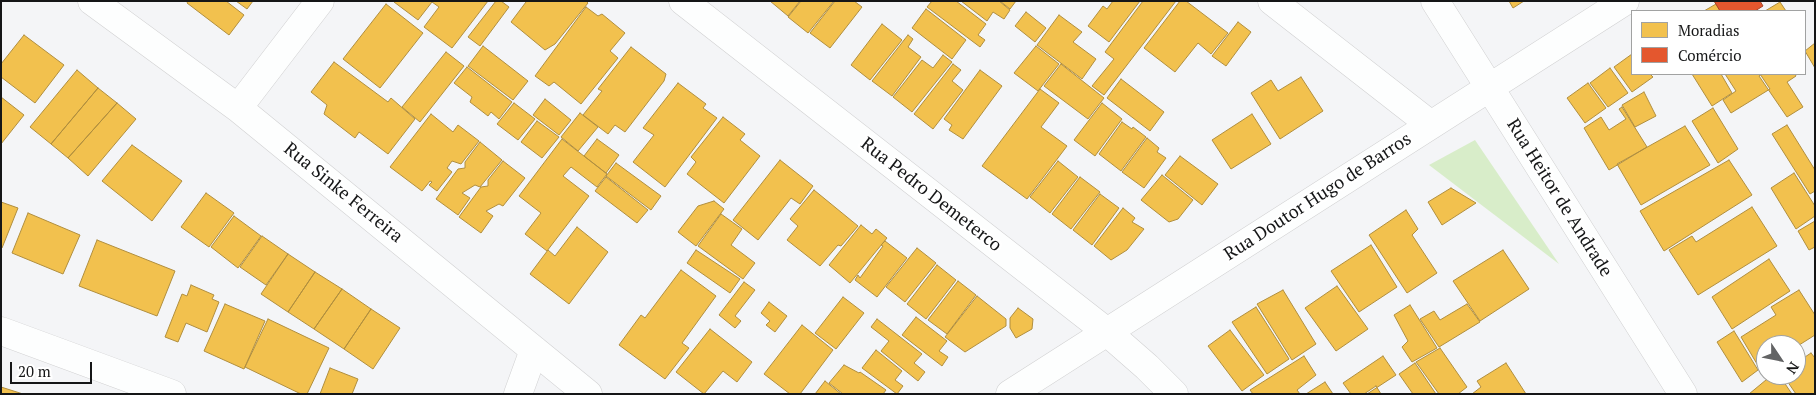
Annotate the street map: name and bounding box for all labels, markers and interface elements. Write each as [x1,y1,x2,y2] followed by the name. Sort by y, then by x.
[1631,10,1806,75] legend
[1678,20,1740,40] text: Moradias
[1678,45,1742,65] text: Comércio
[1502,115,1616,281] street label: Rua Heitor de Andrade
[1220,128,1416,266] street label: Rua Doutor Hugo de Barros
[856,133,1006,257] street label: Rua Pedro Demeterco
[279,138,407,248] street label: Rua Sinke Ferreira
[1756,335,1806,385] north arrow
[12,352,95,384] scale bar
[1782,358,1804,378] text: N
[18,361,51,381] text: 20 m

